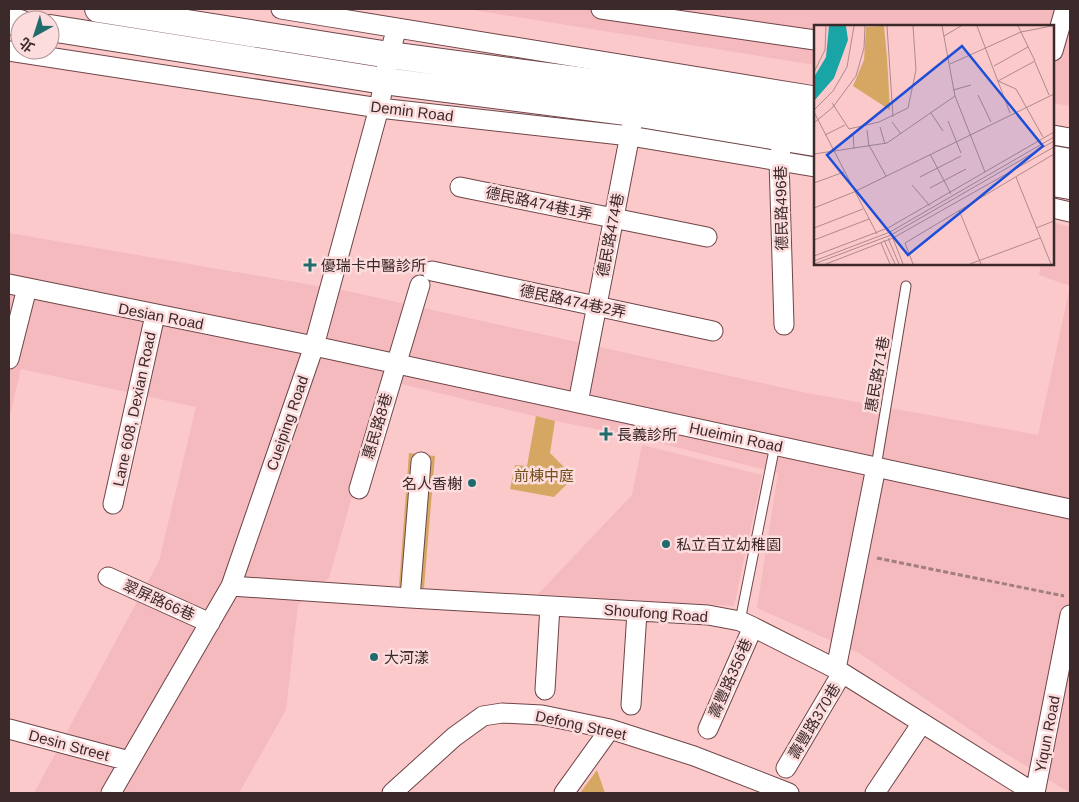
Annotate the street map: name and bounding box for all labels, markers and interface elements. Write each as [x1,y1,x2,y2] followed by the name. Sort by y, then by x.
[10,10,60,60] north arrow
[814,25,1054,265] inset map
[16,34,37,56] text: 北
[370,97,454,125] street label: Demin Road
[772,165,790,251] street label: 德民路496巷
[484,183,594,223] street label: 德民路474巷1弄
[594,192,626,278] street label: 德民路474巷
[321,257,426,274] place label: 優瑞卡中醫診所
[303,258,317,272] marker: 優瑞卡中醫診所
[518,281,628,321] street label: 德民路474巷2弄
[117,299,205,333] street label: Desian Road
[109,330,159,488] street label: Lane 608, Dexian Road
[862,335,892,413] street label: 惠民路71巷
[263,373,311,473] street label: Cueiping Road
[359,391,395,461] street label: 惠民路8巷
[688,419,784,455] street label: Hueimin Road
[617,426,677,443] place label: 長義診所
[599,427,613,441] marker: 長義診所
[514,467,574,484] park label: 前棟中庭
[402,475,462,492] place label: 名人香榭
[466,477,478,489] marker: 名人香榭
[676,536,781,553] place label: 私立百立幼稚園
[660,538,672,550] marker: 私立百立幼稚園
[121,577,197,623] street label: 翠屏路66巷
[603,601,709,625] street label: Shoufong Road
[705,636,755,720] street label: 壽豐路356巷
[384,649,429,666] place label: 大河漾
[368,651,380,663] marker: 大河漾
[785,680,843,762] street label: 壽豐路370巷
[1031,694,1063,774] street label: Yiqun Road
[534,707,629,743] street label: Defong Street
[27,726,112,764] street label: Desin Street

